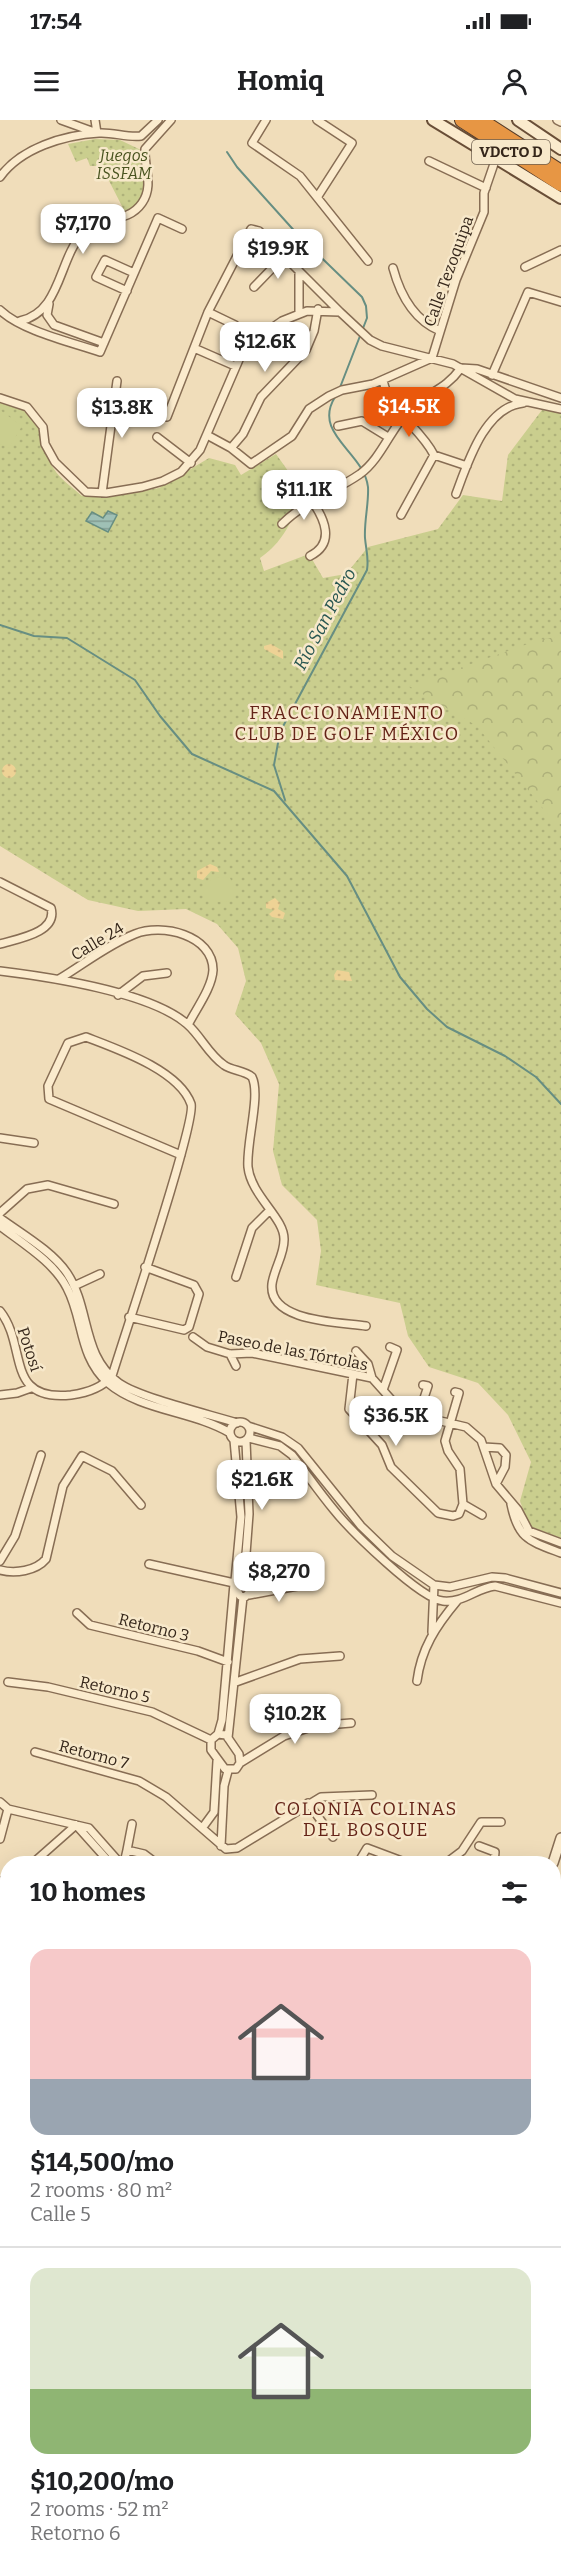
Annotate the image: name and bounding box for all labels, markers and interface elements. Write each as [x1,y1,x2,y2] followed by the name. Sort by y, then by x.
[30,8,82,35] text: 17:54
[30,65,63,98] icon: menu
[237,65,324,97] text: Homiq
[498,65,531,98] icon: person
[472,140,550,164] road number: VDCTO D
[96,146,153,183] park label: Juegos ISSFAM
[34,204,132,255] pin: $7,170
[55,211,111,235] text: $7,170
[420,213,477,329] street label: Calle Tezoquipa
[229,229,327,280] pin: $19.9K
[247,236,309,260] text: $19.9K
[216,322,314,373] pin: $12.6K
[234,329,296,353] text: $12.6K
[360,387,458,438] pin: $14.5K
[73,388,171,439] pin: $13.8K
[378,394,440,418] text: $14.5K
[91,395,153,419] text: $13.8K
[255,470,353,521] pin: $11.1K
[276,477,332,501] text: $11.1K
[289,565,361,673] water label: Río San Pedro
[234,702,460,745] district label: FRACCIONAMIENTO CLUB DE GOLF MÉXICO
[68,918,128,964] street label: Calle 24
[13,1325,46,1374] street label: Potosí
[216,1327,370,1374] street label: Paseo de las Tórtolas
[347,1396,445,1447] pin: $36.5K
[363,1403,429,1427] text: $36.5K
[213,1460,311,1511] pin: $21.6K
[231,1467,293,1491] text: $21.6K
[230,1552,328,1603] pin: $8,270
[248,1559,310,1583] text: $8,270
[117,1610,191,1645] street label: Retorno 3
[78,1672,152,1707] street label: Retorno 5
[246,1694,344,1745] pin: $10.2K
[264,1701,326,1725] text: $10.2K
[57,1736,131,1773] street label: Retorno 7
[274,1798,458,1841] district label: COLONIA COLINAS DEL BOSQUE
[498,1876,531,1909] icon: filters
[30,1877,146,1908] text: 10 homes
[227,1988,335,2096] icon: home
[30,2147,174,2178] text: $14,500/mo
[30,2178,172,2202] text: 2 rooms · 80 m²
[30,2202,91,2226] text: Calle 5
[227,2307,335,2415] icon: home
[30,2466,174,2497] text: $10,200/mo
[30,2497,169,2521] text: 2 rooms · 52 m²
[30,2521,121,2545] text: Retorno 6

